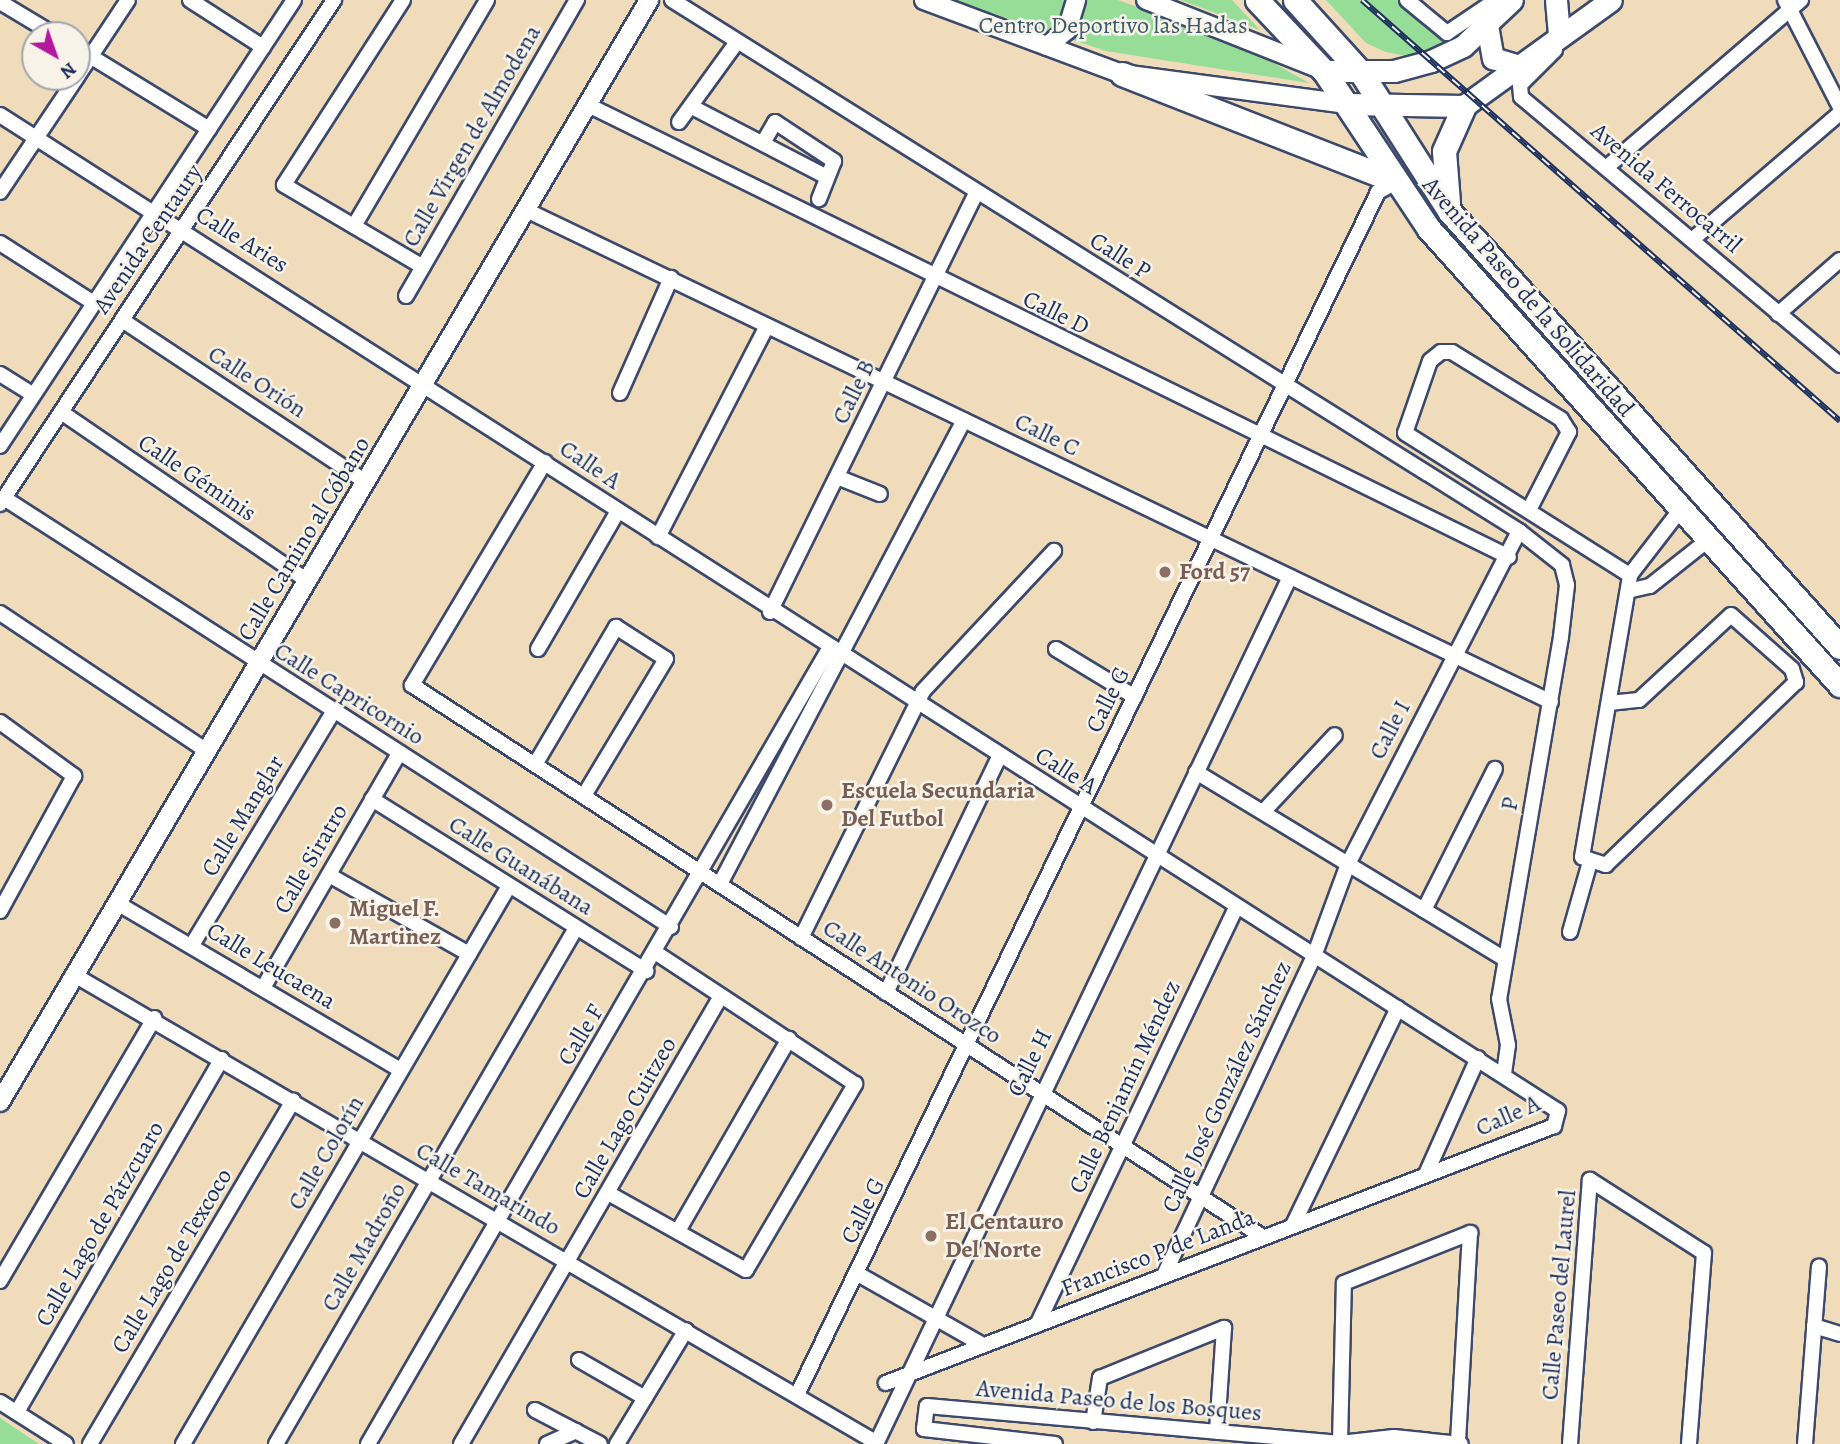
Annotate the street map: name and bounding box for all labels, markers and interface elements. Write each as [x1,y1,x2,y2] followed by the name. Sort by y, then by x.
[978,12,1248,40] park label: Centro Deportivo las Hadas
[397,20,547,252] street label: Calle Virgen de Almodena
[21,21,91,91] north arrow
[55,56,82,85] text: N
[1585,117,1747,259] street label: Avenida Ferrocarril
[87,159,209,319] street label: Avenida Centaury
[1416,171,1640,423] street label: Avenida Paseo de la Solidaridad
[191,200,293,280] street label: Calle Aries
[1084,226,1156,286] street label: Calle P
[1018,285,1094,341] street label: Calle D
[203,340,311,424] street label: Calle Orión
[826,355,882,429] street label: Calle B
[1010,407,1084,463] street label: Calle C
[133,428,261,528] street label: Calle Géminis
[232,432,376,646] street label: Calle Camino al Cóbano
[554,434,626,496] street label: Calle A
[1179,558,1250,586] place label: Ford 57
[1157,564,1173,580] marker: Ford 57
[269,636,429,752] street label: Calle Capricornio
[1080,662,1136,738] street label: Calle G
[1363,696,1417,764] street label: Calle I
[1030,741,1102,801] street label: Calle A
[196,750,290,882] street label: Calle Manglar
[841,777,1035,833] place label: Escuela Secundaria Del Futbol
[1495,795,1525,813] street label: P
[819,797,835,813] marker: Escuela Secundaria Del Futbol
[268,799,354,919] street label: Calle Siratro
[443,810,599,922] street label: Calle Guanábana
[349,895,441,951] place label: Miguel F. Martinez
[817,914,1007,1050] street label: Calle Antonio Orozco
[327,915,343,931] marker: Miguel F. Martinez
[201,916,341,1016] street label: Calle Leucaena
[1156,957,1298,1217] street label: Calle José González Sánchez
[1063,976,1187,1198] street label: Calle Benjamín Méndez
[552,999,610,1071] street label: Calle F
[1001,1025,1059,1101] street label: Calle H
[567,1032,683,1204] street label: Calle Lago Cuitzeo
[1471,1089,1545,1143] street label: Calle A
[282,1091,370,1215] street label: Calle Colorín
[30,1116,170,1332] street label: Calle Lago de Pátzcuaro
[411,1136,565,1242] street label: Calle Tamarindo
[106,1163,238,1359] street label: Calle Lago de Texcoco
[835,1173,891,1249] street label: Calle G
[316,1177,412,1317] street label: Calle Madroño
[1535,1189,1583,1401] street label: Calle Paseo del Laurel
[1057,1203,1259,1303] street label: Francisco P de Landa
[945,1208,1064,1264] place label: El Centauro Del Norte
[923,1228,939,1244] marker: El Centauro Del Norte
[975,1374,1263,1428] street label: Avenida Paseo de los Bosques

